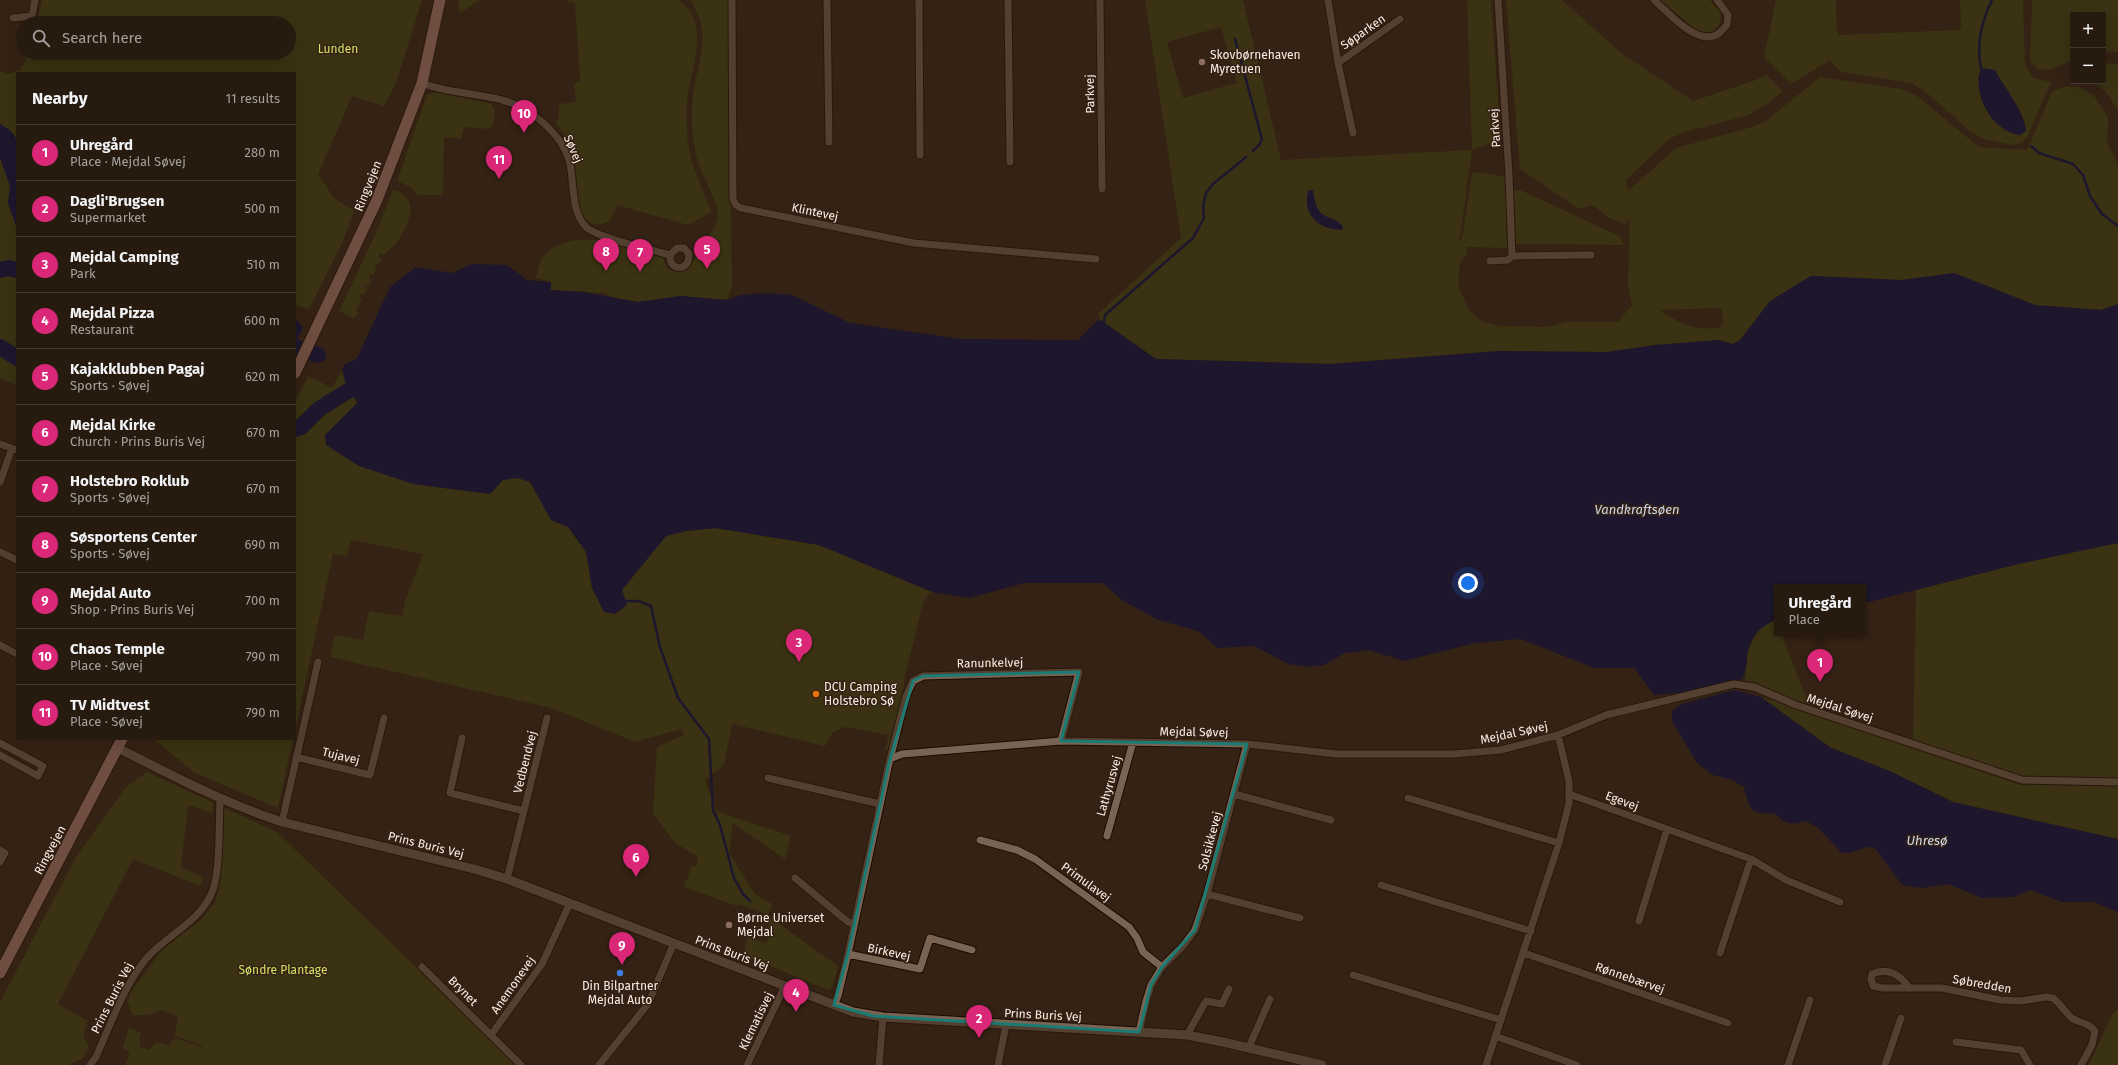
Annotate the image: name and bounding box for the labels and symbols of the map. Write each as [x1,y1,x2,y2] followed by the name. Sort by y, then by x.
[1338,12,1388,52] street label: Søparken
[318,42,358,56] park label: Lunden
[1210,48,1301,76] place label: Skovbørnehaven Myretuen
[1197,57,1207,67] marker: Skovbørnehaven Myretuen
[1083,74,1097,114] street label: Parkvej
[511,100,537,133] pin: 10
[1487,108,1503,148] street label: Parkvej
[561,133,585,165] street label: Søvej
[486,146,512,179] pin: 11
[352,159,384,213] street label: Ringvejen
[790,200,840,224] street label: Klintevej
[694,236,720,269] pin: 5
[593,238,619,271] pin: 8
[627,239,653,272] pin: 7
[1594,502,1680,517] water label: Vandkraftsøen
[1458,573,1478,593] your location
[786,629,812,662] pin: 3
[1807,649,1833,682] pin: 1
[957,655,1023,671] street label: Ranunkelvej
[824,680,897,708] place label: DCU Camping Holstebro Sø
[811,689,821,699] marker: DCU Camping Holstebro Sø
[1805,691,1875,725] street label: Mejdal Søvej
[1479,719,1549,747] street label: Mejdal Søvej
[1159,724,1229,740] street label: Mejdal Søvej
[510,729,540,795] street label: Vedbendvej
[321,745,361,767] street label: Tujavej
[1094,754,1124,818] street label: Lathyrusvej
[1603,789,1641,813] street label: Egevej
[1195,810,1225,872] street label: Solsikkevej
[31,823,69,877] street label: Ringvejen
[387,829,465,861] street label: Prins Buris Vej
[1907,833,1947,848] water label: Uhresø
[623,844,649,877] pin: 6
[1059,859,1113,905] street label: Primulavej
[737,911,825,939] place label: Børne Universet Mejdal
[724,920,734,930] marker: Børne Universet Mejdal
[609,932,635,965] pin: 9
[693,933,771,973] street label: Prins Buris Vej
[866,941,912,963] street label: Birkevej
[488,954,538,1016] street label: Anemonevej
[88,960,136,1036] street label: Prins Buris Vej
[1594,960,1666,996] street label: Rønnebærvej
[239,963,327,977] park label: Søndre Plantage
[615,968,625,978] marker: Din Bilpartner Mejdal Auto
[1952,972,2012,996] street label: Søbredden
[445,973,481,1009] street label: Brynet
[582,979,658,1007] place label: Din Bilpartner Mejdal Auto
[783,979,809,1012] pin: 4
[736,990,776,1052] street label: Klematisvej
[966,1005,992,1038] pin: 2
[1004,1006,1082,1024] street label: Prins Buris Vej

